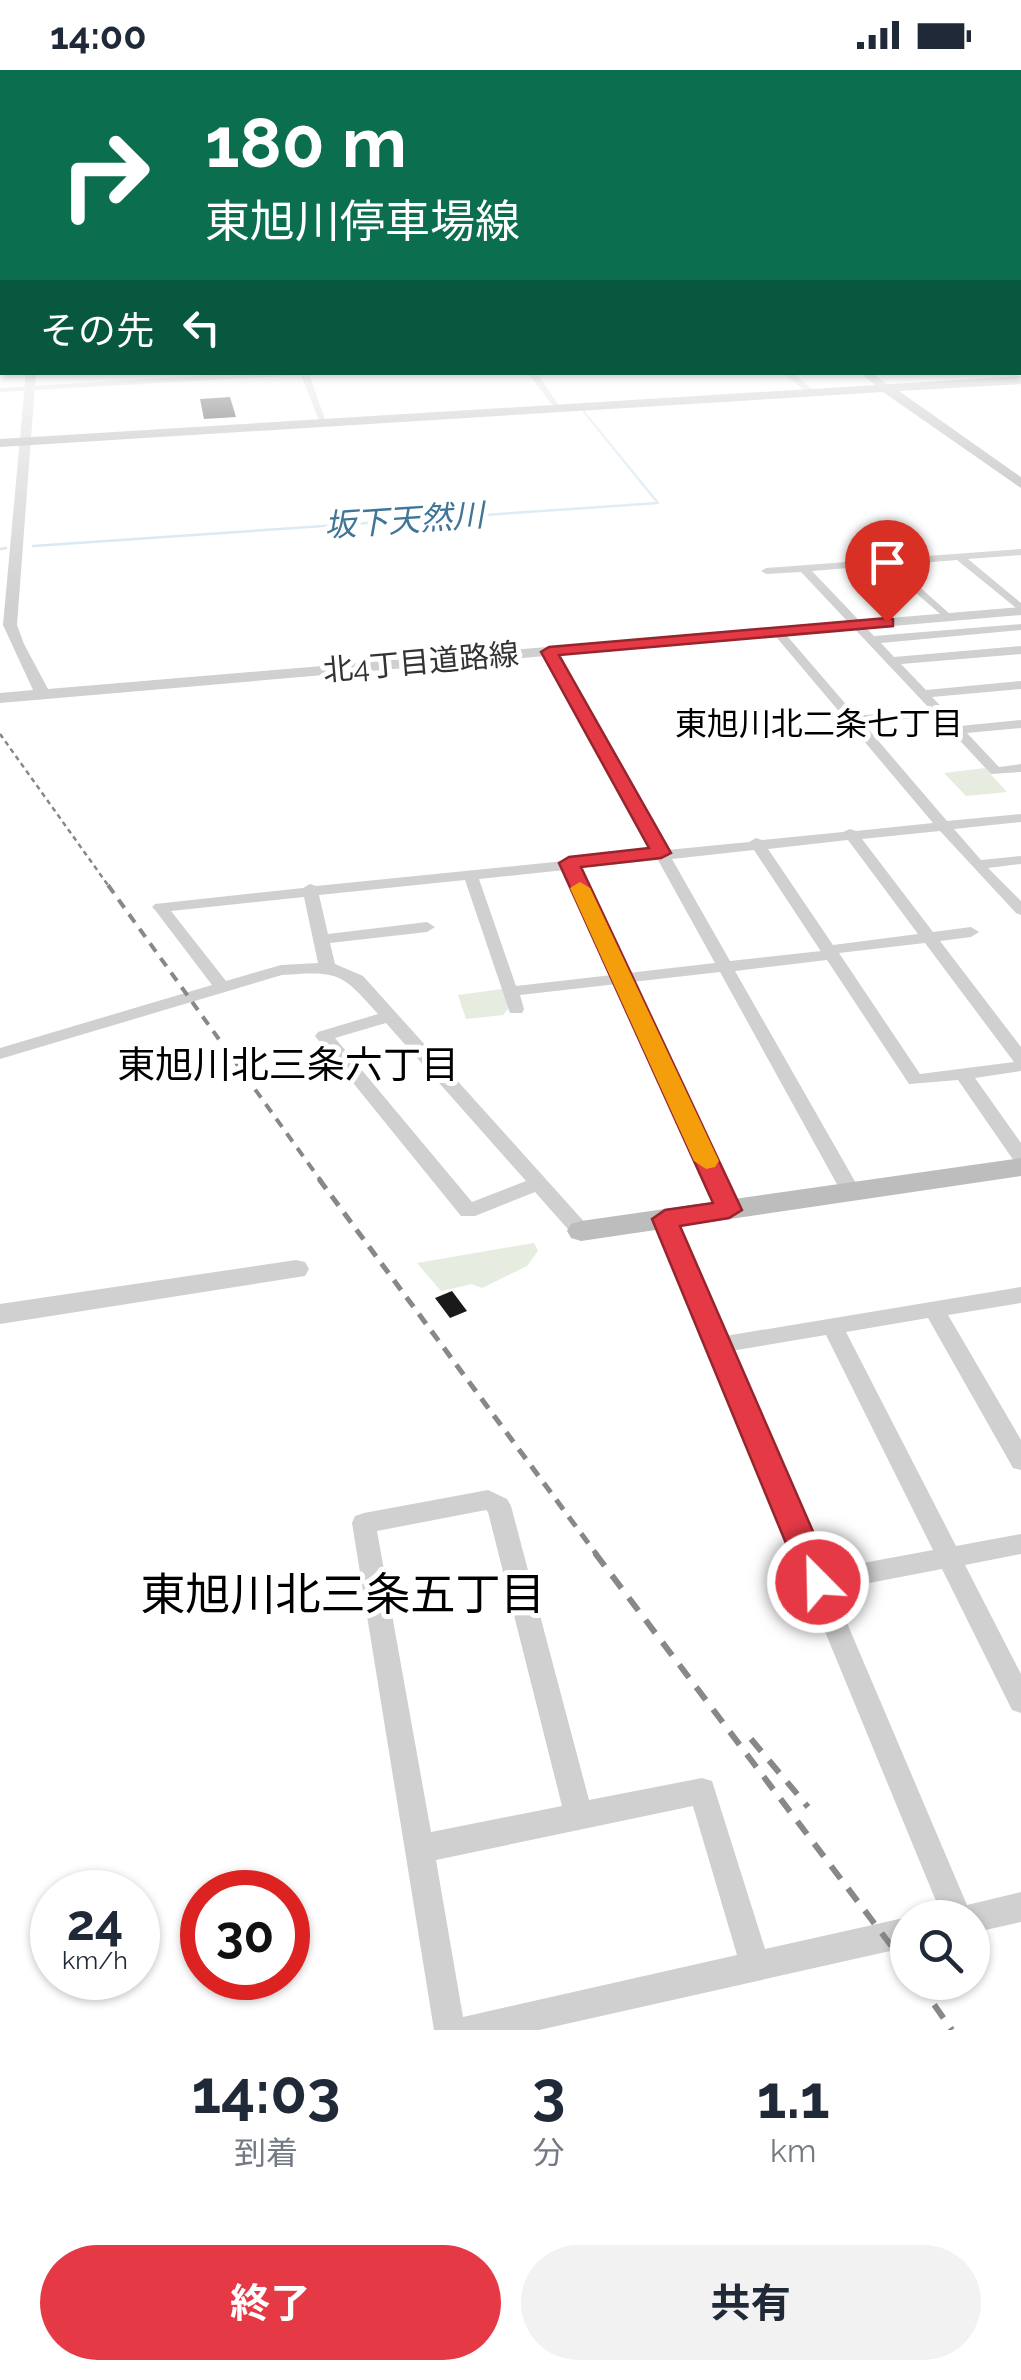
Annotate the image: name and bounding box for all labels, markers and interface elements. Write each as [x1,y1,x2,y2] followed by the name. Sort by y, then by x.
[50,13,147,58] text: 14:00
[205,101,407,183] text: 180 m
[40,110,170,240] icon: right
[205,195,520,248] text: 東旭川停車場線
[174,300,229,355] icon: left
[40,308,154,353] text: その先
[323,496,488,544] water label: 坂下天然川
[845,520,930,623] pin
[860,535,915,590] icon: arrive
[322,636,520,688] street label: 北4丁目道路線
[675,705,963,742] district label: 東旭川北二条七丁目
[117,1042,459,1087] district label: 東旭川北三条六丁目
[766,1530,870,1634] position arrow
[140,1568,546,1621] district label: 東旭川北三条五丁目
[180,1870,310,2000] speed limit sign: 30
[67,1893,123,1952] text: 24
[890,1900,990,2000] map controls
[890,1900,990,2000] button: search
[62,1945,128,1975] text: km/h
[191,2057,340,2127] text: 14:03
[532,2057,565,2127] text: 3
[757,2062,830,2132] text: 1.1
[770,2132,816,2169] text: km
[234,2134,298,2171] text: 到着
[533,2134,565,2171] text: 分
[40,2245,501,2360] button: 終了
[521,2245,981,2360] button: 共有

